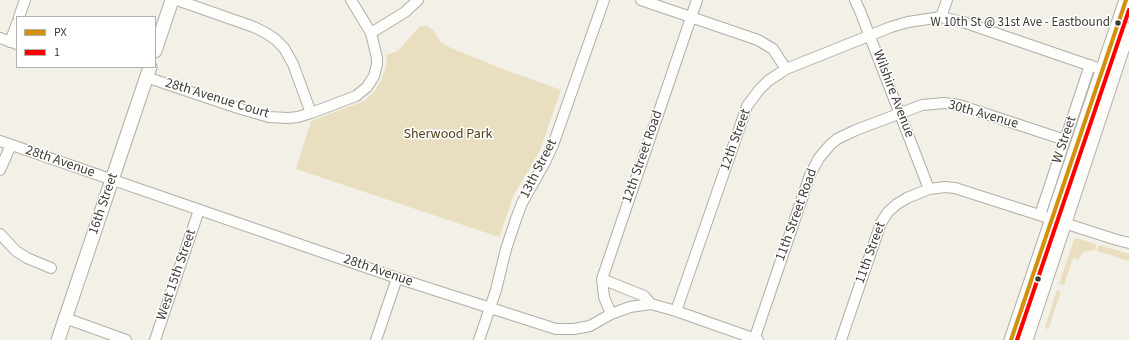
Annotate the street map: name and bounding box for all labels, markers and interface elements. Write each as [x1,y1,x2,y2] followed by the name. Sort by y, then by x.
[931,15,1110,31] place label: W 10th St @ 31st Ave - Eastbound
[16,16,156,68] legend
[1113,18,1123,28] marker: W 10th St @ 31st Ave - Eastbound
[54,24,67,41] text: PX
[54,44,60,61] text: 1
[869,48,917,140] street label: Wilshire Avenue
[163,75,271,123] street label: 28th Avenue Court
[946,97,1020,133] street label: 30th Avenue
[717,107,755,173] street label: 12th Street
[619,108,667,206] street label: 12th Street Road
[1049,114,1081,166] street label: W Street
[403,127,493,143] park label: Sherwood Park
[517,137,561,201] street label: 13th Street
[23,142,97,182] street label: 28th Avenue
[773,167,821,263] street label: 11th Street Road
[86,171,122,237] street label: 16th Street
[852,220,890,286] street label: 11th Street
[154,227,200,323] street label: West 15th Street
[341,251,415,291] street label: 28th Avenue
[1033,274,1043,284] unlabelled marker

